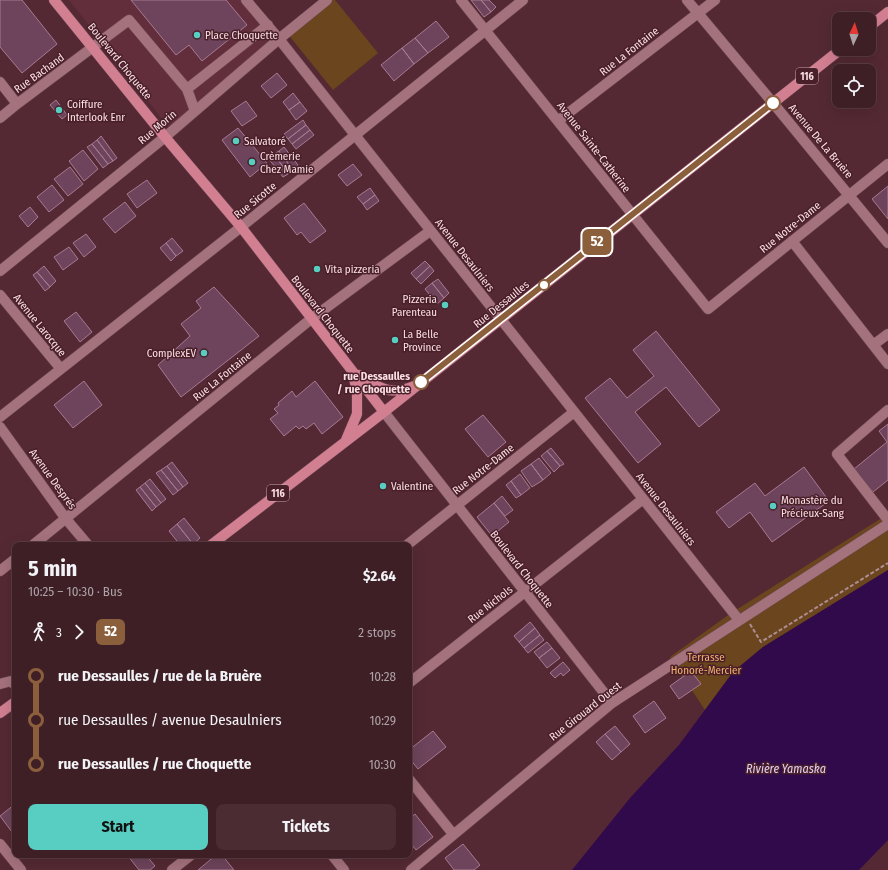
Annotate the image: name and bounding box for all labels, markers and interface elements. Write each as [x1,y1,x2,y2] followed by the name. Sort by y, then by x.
[832,12,876,56] north arrow
[832,12,876,108] map controls
[85,20,154,102] street label: Boulevard Choquette
[597,24,661,79] street label: Rue La Fontaine
[205,29,278,42] place label: Place Choquette
[192,30,202,40] marker: Place Choquette
[12,51,67,96] street label: Rue Bachand
[832,64,876,108] button: locate
[796,68,818,84] road number: 116
[765,95,781,111] unlabelled marker
[67,98,125,124] place label: Coiffure Interlook Enr
[554,99,633,195] street label: Avenue Sainte-Catherine
[786,102,855,181] street label: Avenue De La Bruère
[54,105,64,115] marker: Coiffure Interlook Enr
[136,108,179,147] street label: Rue Morin
[244,135,286,148] place label: Salvatoré
[231,136,241,146] marker: Salvatoré
[260,150,313,176] place label: Crèmerie Chez Mamie
[247,157,257,167] marker: Crèmerie Chez Mamie
[232,179,279,221] street label: Rue Sicotte
[757,199,823,256] street label: Rue Notre-Dame
[432,216,497,294] street label: Avenue Desaulniers
[579,229,615,255] line badge: 52
[590,233,604,250] text: 52
[325,263,380,276] place label: Vita pizzeria
[312,264,322,274] marker: Vita pizzeria
[288,273,357,356] street label: Boulevard Choquette
[471,278,532,331] street label: Rue Dessaulles
[538,279,550,291] unlabelled marker
[10,291,69,359] street label: Avenue Larocque
[392,293,437,319] place label: Pizzeria Parenteau
[440,300,450,310] marker: Pizzeria Parenteau
[403,328,441,354] place label: La Belle Province
[390,335,400,345] marker: La Belle Province
[147,347,196,360] place label: ComplexEV
[199,348,209,358] marker: ComplexEV
[190,349,254,404] street label: Rue La Fontaine
[337,370,410,396] place label: rue Dessaulles / rue Choquette
[413,374,429,390] marker: rue Dessaulles / rue Choquette
[450,441,517,497] street label: Rue Notre-Dame
[26,446,79,512] street label: Avenue Després
[633,470,698,548] street label: Avenue Desaulniers
[391,480,433,493] place label: Valentine
[378,481,388,491] marker: Valentine
[267,485,289,501] road number: 116
[781,494,845,520] place label: Monastère du Précieux-Sang
[768,501,778,511] marker: Monastère du Précieux-Sang
[487,528,556,611] street label: Boulevard Choquette
[28,555,77,582] text: 5 min
[363,567,396,585] text: $2.64
[465,583,515,626] street label: Rue Nichols
[28,584,122,599] text: 10:25 – 10:30 · Bus
[28,621,50,643] icon: walk
[68,621,90,643] icon: forward
[104,623,117,640] text: 52
[56,625,62,640] text: 3
[358,625,396,640] text: 2 stops
[671,651,741,677] park label: Terrasse Honoré-Mercier
[58,667,262,685] text: rue Dessaulles / rue de la Bruère
[369,669,396,684] text: 10:28
[547,679,624,744] street label: Rue Girouard Ouest
[58,711,282,729] text: rue Dessaulles / avenue Desaulniers
[369,713,396,728] text: 10:29
[58,755,251,773] text: rue Dessaulles / rue Choquette
[369,757,396,772] text: 10:30
[746,762,826,776] water label: Rivière Yamaska
[28,804,208,850] button: Start
[216,804,396,850] button: Tickets

